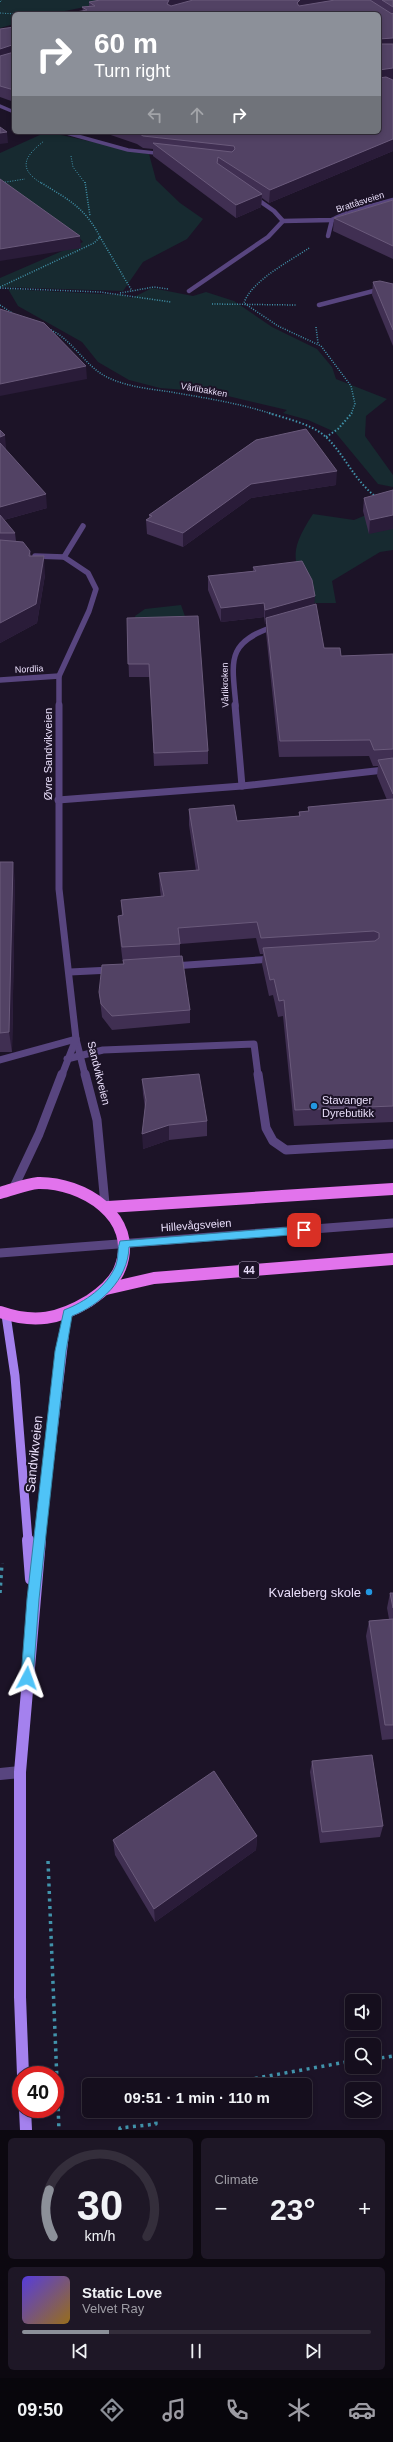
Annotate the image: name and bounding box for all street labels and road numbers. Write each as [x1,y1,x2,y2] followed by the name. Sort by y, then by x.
[335,190,385,214] street label: Brattåsveien
[180,381,228,399] street label: Vårlibakken
[220,662,230,708] street label: Vårlikroken
[15,663,43,675] street label: Nordlia
[42,708,54,800] street label: Øvre Sandvikveien
[85,1040,113,1106] street label: Sandvikveien
[160,1217,232,1233] street label: Hillevågsveien
[239,1262,259,1278] road number: 44
[22,1415,46,1493] street label: Sandvikveien

